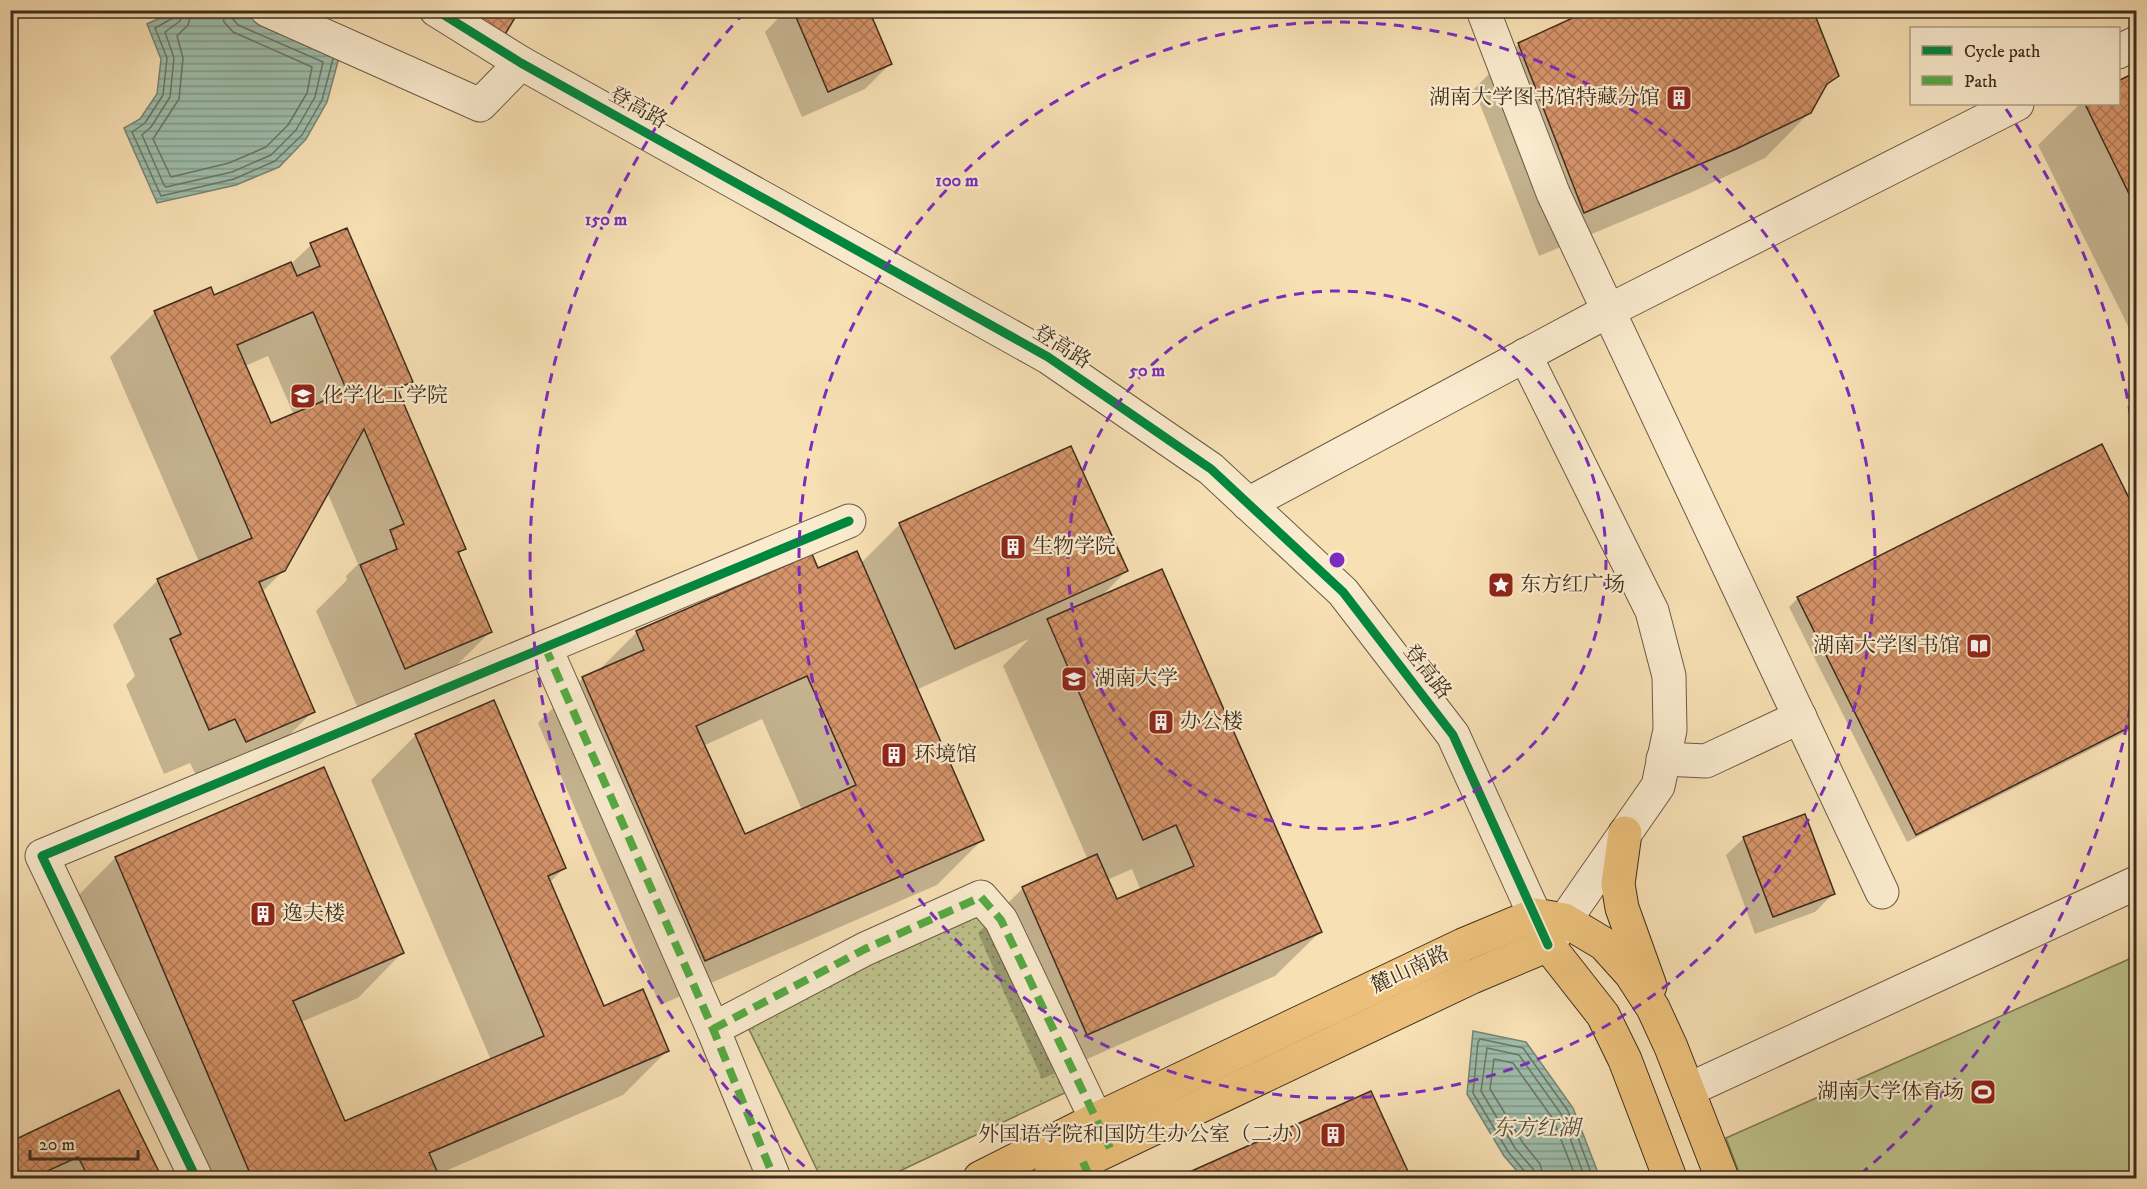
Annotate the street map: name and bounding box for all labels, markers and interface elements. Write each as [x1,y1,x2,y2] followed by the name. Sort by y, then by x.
[1910,27,2120,105] legend
[1964,41,2041,63] text: Cycle path
[1964,71,1998,93] text: Path
[604,81,672,135] street label: 登高路
[1664,83,1694,113] building icon: 湖南大学图书馆特藏分馆
[1429,85,1660,111] place label: 湖南大学图书馆特藏分馆
[935,170,979,192] text: 100 m
[585,209,628,231] text: 150 m
[1028,319,1096,375] street label: 登高路
[1128,360,1165,382] text: 50 m
[288,381,318,411] school or university icon: 化学化工学院
[322,383,448,409] place label: 化学化工学院
[998,532,1028,562] building icon: 生物学院
[1032,534,1116,560] place label: 生物学院
[1327,550,1347,570] centre of rings
[1486,570,1516,600] place icon: 东方红广场
[1520,572,1625,598] place label: 东方红广场
[1964,631,1994,661] library icon: 湖南大学图书馆
[1813,633,1960,659] place label: 湖南大学图书馆
[1397,639,1457,705] street label: 登高路
[1059,664,1089,694] school or university icon: 湖南大学
[1094,666,1178,692] place label: 湖南大学
[1146,707,1176,737] building icon: 办公楼
[1180,709,1243,735] place label: 办公楼
[879,740,909,770] building icon: 环境馆
[914,742,977,768] place label: 环境馆
[248,899,278,929] building icon: 逸夫楼
[282,901,345,927] place label: 逸夫楼
[1366,940,1454,1000] street label: 麓山南路
[1968,1077,1998,1107] sports icon: 湖南大学体育场
[1817,1079,1964,1105] place label: 湖南大学体育场
[1492,1115,1584,1142] water label: 东方红湖
[1318,1120,1348,1150] building icon: 外国语学院和国防生办公室（二办）
[978,1122,1314,1148] place label: 外国语学院和国防生办公室（二办）
[30,1123,138,1161] scale bar
[39,1134,75,1156] text: 20 m

